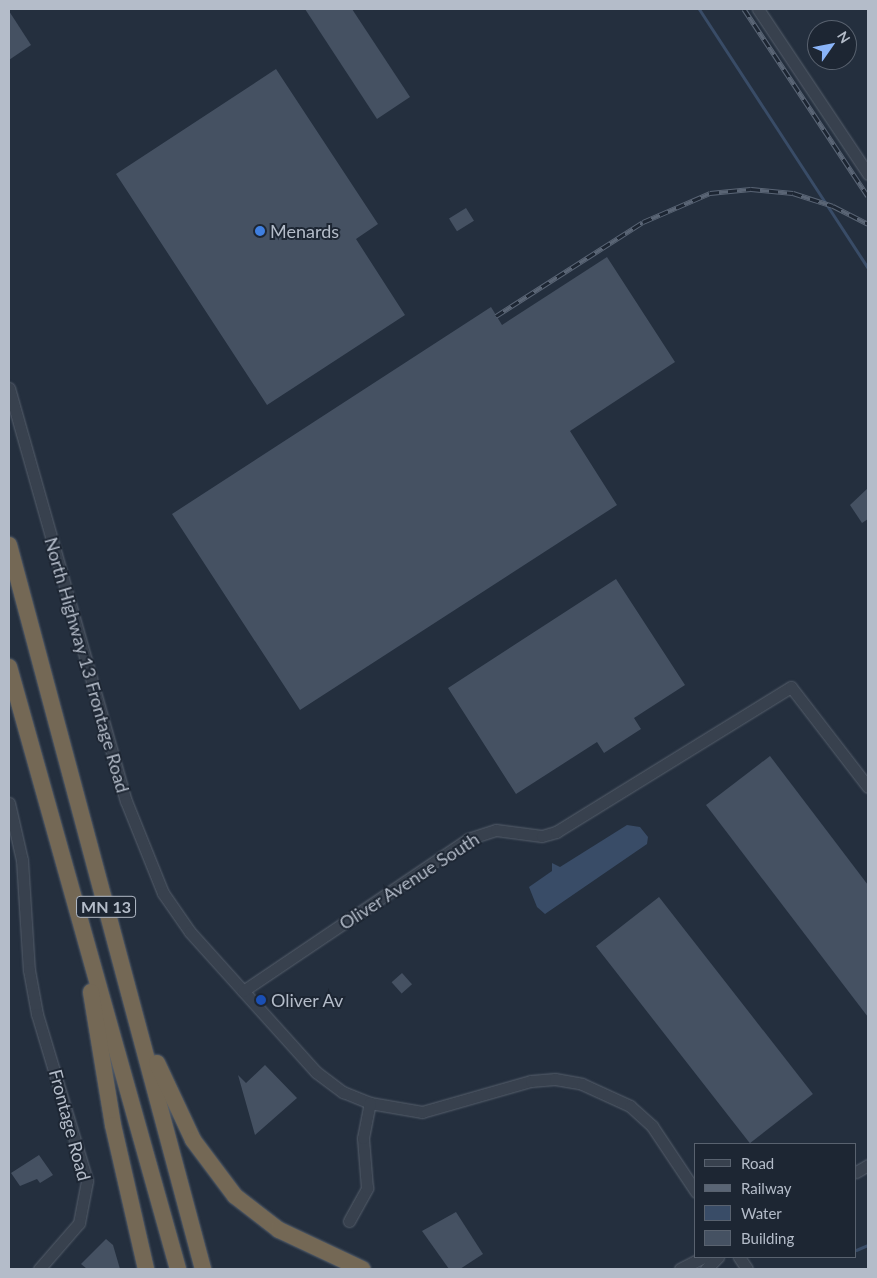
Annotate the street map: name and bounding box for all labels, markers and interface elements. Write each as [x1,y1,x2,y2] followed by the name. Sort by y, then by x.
[807,20,857,70] north arrow
[834,28,854,46] text: N
[270,220,339,242] place label: Menards
[254,225,266,237] marker: Menards
[40,535,134,795] street label: North Highway 13 Frontage Road
[335,828,483,934] street label: Oliver Avenue South
[76,894,136,920] road number: MN 13
[271,989,344,1011] place label: Oliver Av
[255,994,267,1006] marker: Oliver Av
[45,1067,95,1183] street label: Frontage Road
[694,1143,857,1258] legend
[741,1154,774,1172] text: Road
[741,1179,792,1197] text: Railway
[741,1204,782,1222] text: Water
[741,1229,794,1247] text: Building

